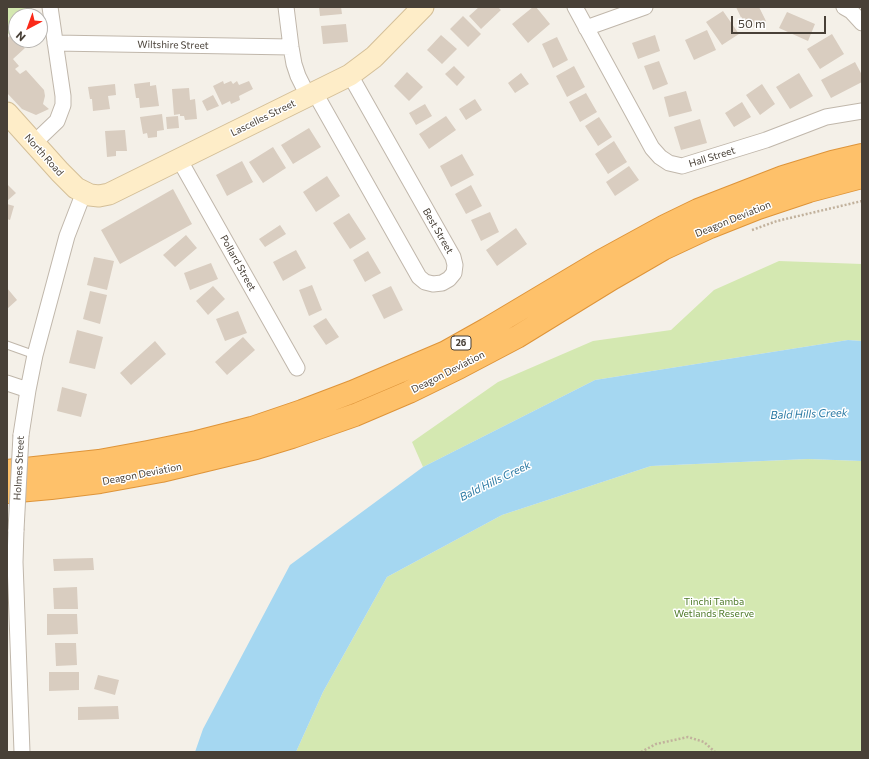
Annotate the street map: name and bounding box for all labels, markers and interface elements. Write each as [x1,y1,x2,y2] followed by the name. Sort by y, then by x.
[8,8,48,48] north arrow
[733,8,828,34] scale bar
[738,16,766,30] text: 50 m
[13,29,28,44] text: N
[137,38,209,52] street label: Wiltshire Street
[229,97,297,139] street label: Lascelles Street
[22,131,66,179] street label: North Road
[687,144,737,170] street label: Hall Street
[693,198,773,240] street label: Deagon Deviation
[420,206,456,256] street label: Best Street
[218,233,258,293] street label: Pollard Street
[451,336,471,350] road number: 26
[409,348,487,396] street label: Deagon Deviation
[770,406,848,422] water label: Bald Hills Creek
[11,435,27,501] street label: Holmes Street
[457,458,533,504] water label: Bald Hills Creek
[101,460,183,488] street label: Deagon Deviation
[674,596,754,620] park label: Tinchi Tamba Wetlands Reserve

